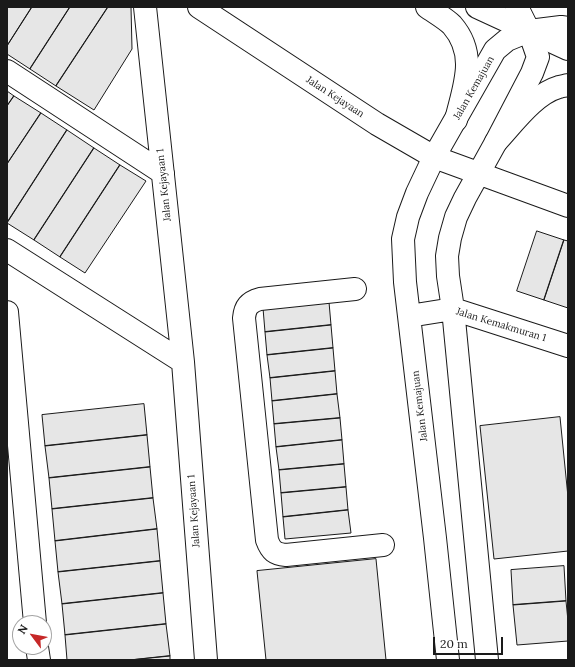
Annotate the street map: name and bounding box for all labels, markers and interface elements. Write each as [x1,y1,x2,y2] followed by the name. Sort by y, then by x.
[451,54,497,122] street label: Jalan Kemajuan
[304,74,366,120] street label: Jalan Kejayaan
[154,148,174,222] street label: Jalan Kejayaan 1
[455,306,547,344] street label: Jalan Kemakmuran 1
[410,370,430,442] street label: Jalan Kemajuan
[185,474,203,548] street label: Jalan Kejayaan 1
[12,615,52,655] north arrow
[14,622,31,636] text: N
[435,629,505,655] scale bar
[440,636,468,651] text: 20 m

